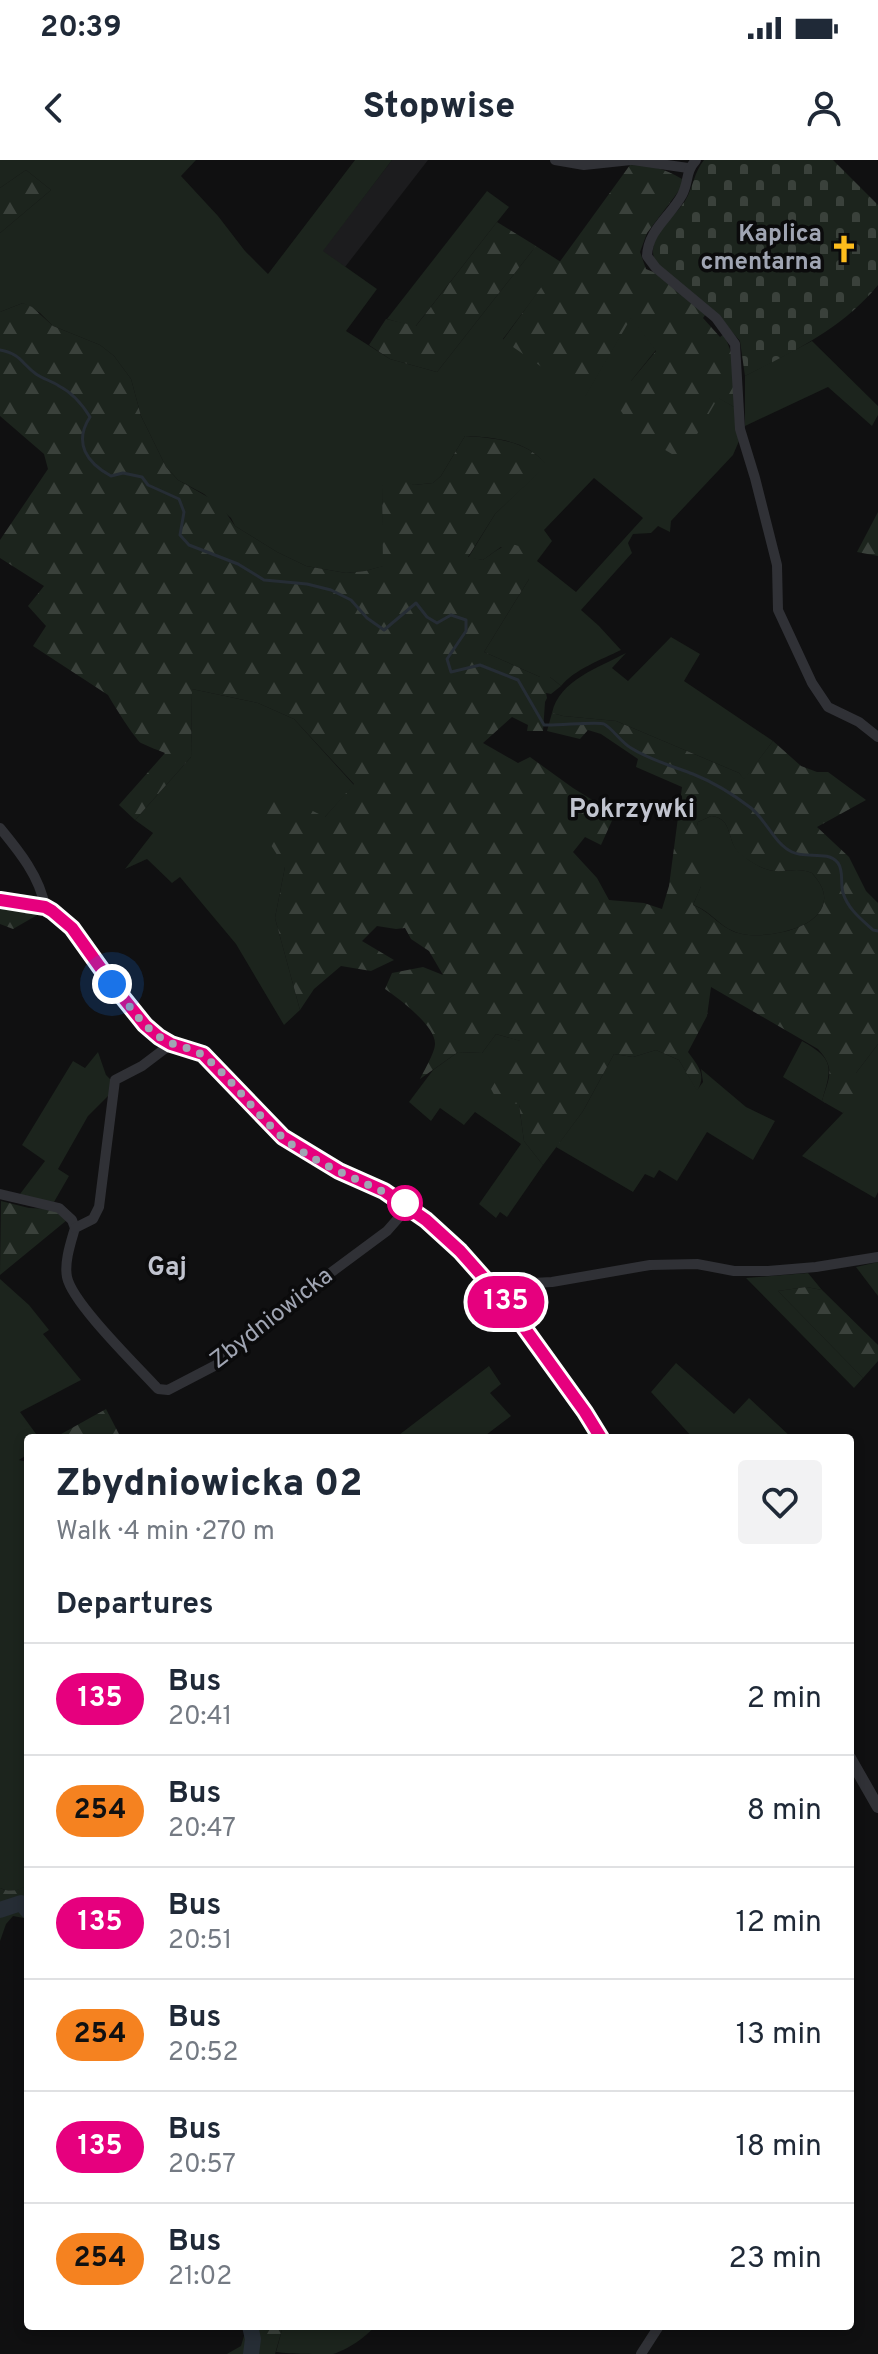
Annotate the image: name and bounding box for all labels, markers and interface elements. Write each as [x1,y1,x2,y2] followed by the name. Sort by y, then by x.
[40,10,122,47] text: 20:39
[363,85,515,131] text: Stopwise
[32,86,76,130] icon: back
[802,86,846,130] icon: person
[701,220,822,278] place label: Kaplica cmentarna
[829,234,859,264] church icon: Kaplica cmentarna
[569,794,695,827] district label: Pokrzywki
[92,964,132,1004] your location
[388,1186,422,1220] unlabelled marker
[147,1252,187,1285] district label: Gaj
[205,1262,339,1376] street label: Zbydniowicka
[460,1276,552,1328] line badge: 135
[483,1284,529,1320] text: 135
[738,1460,822,1544] button: heart
[56,1461,362,1510] text: Zbydniowicka 02
[56,1516,275,1549] text: Walk · 4 min · 270 m
[56,1587,214,1624] text: Departures
[168,1664,221,1701] text: Bus
[77,1681,123,1717] text: 135
[747,1681,822,1718] text: 2 min
[168,1701,232,1734] text: 20:41
[168,1776,221,1813] text: Bus
[74,1793,126,1829] text: 254
[747,1793,822,1830] text: 8 min
[168,1813,236,1846] text: 20:47
[168,1888,221,1925] text: Bus
[77,1905,123,1941] text: 135
[735,1905,822,1942] text: 12 min
[168,1925,232,1958] text: 20:51
[168,2000,221,2037] text: Bus
[74,2017,126,2053] text: 254
[736,2017,822,2054] text: 13 min
[168,2037,238,2070] text: 20:52
[168,2112,221,2149] text: Bus
[77,2129,123,2165] text: 135
[736,2129,822,2166] text: 18 min
[168,2149,236,2182] text: 20:57
[168,2224,221,2261] text: Bus
[74,2241,126,2277] text: 254
[729,2241,822,2278] text: 23 min
[168,2261,232,2294] text: 21:02

